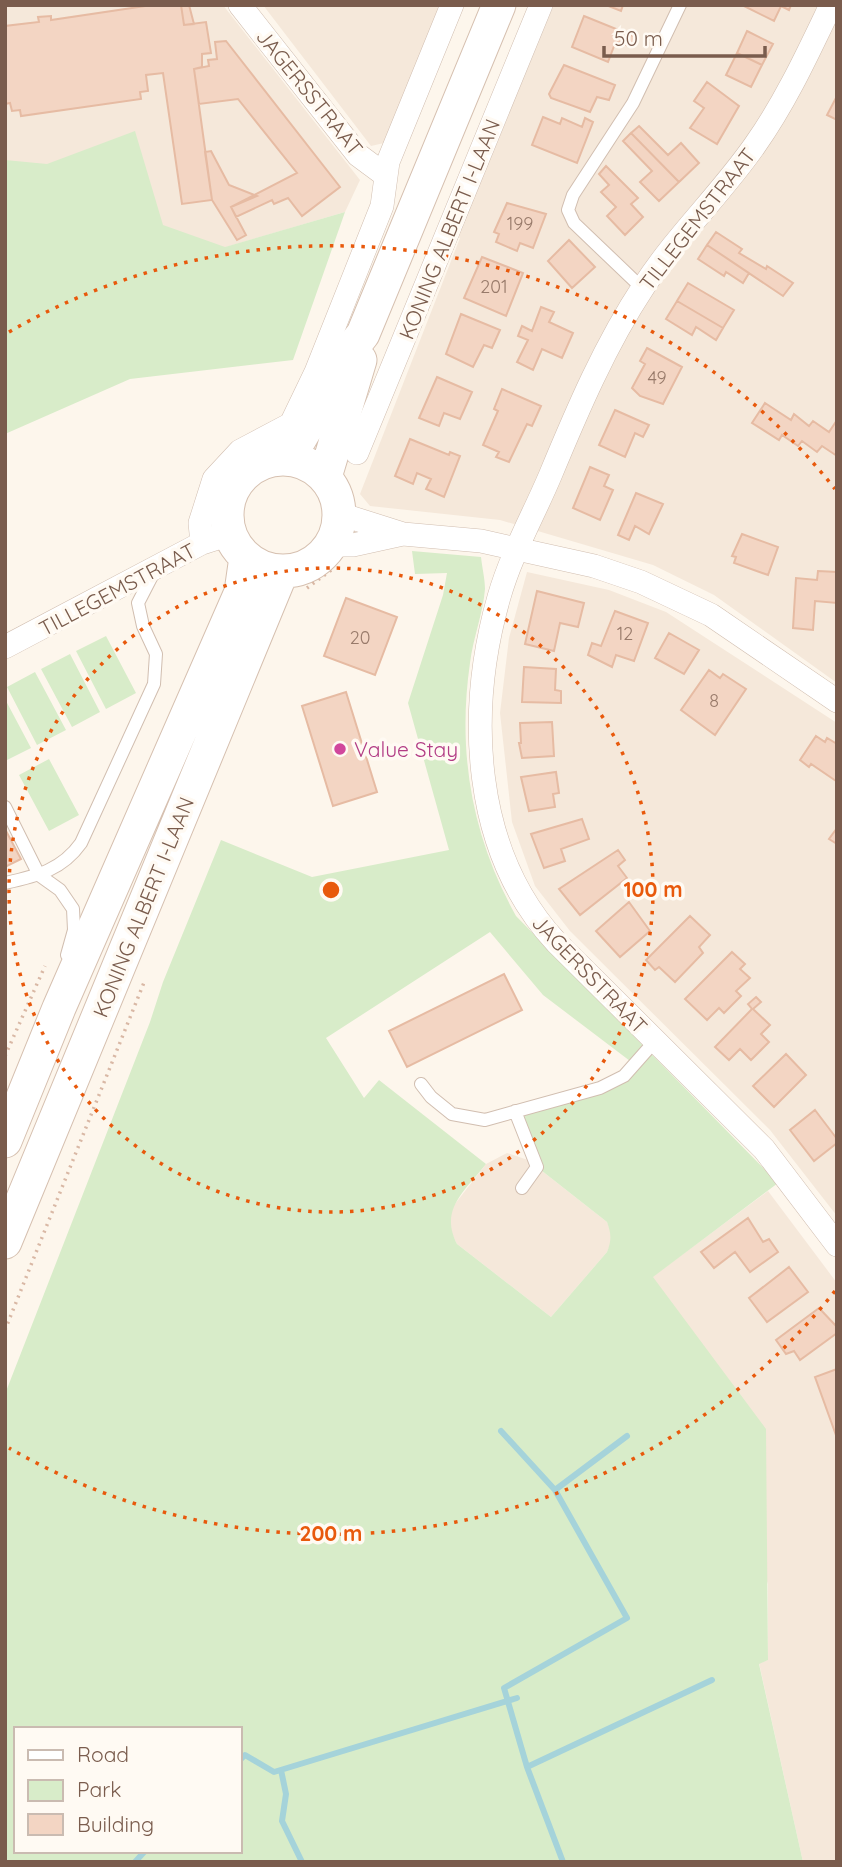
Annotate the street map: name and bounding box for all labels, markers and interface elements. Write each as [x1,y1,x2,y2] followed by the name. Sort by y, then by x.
[604,14,765,58] scale bar
[251,24,369,160] street label: JAGERSSTRAAT
[614,25,663,51] text: 50 m
[393,115,505,343] street label: KONING ALBERT I-LAAN
[633,143,761,295] street label: TILLEGEMSTRAAT
[507,212,533,235] house number: 199
[480,275,508,298] house number: 201
[647,366,667,389] house number: 49
[34,537,200,641] street label: TILLEGEMSTRAAT
[617,622,633,645] house number: 12
[350,626,370,649] house number: 20
[709,689,719,712] house number: 8
[354,736,458,762] place label: Value Stay
[332,741,348,757] marker: Value Stay
[87,793,199,1021] street label: KONING ALBERT I-LAAN
[623,876,683,902] text: 100 m
[319,878,343,902] centre of rings
[527,909,653,1039] street label: JAGERSSTRAAT
[300,1520,362,1546] text: 200 m
[14,1727,242,1853] legend
[77,1741,129,1767] text: Road
[77,1776,121,1802] text: Park
[77,1811,154,1837] text: Building

